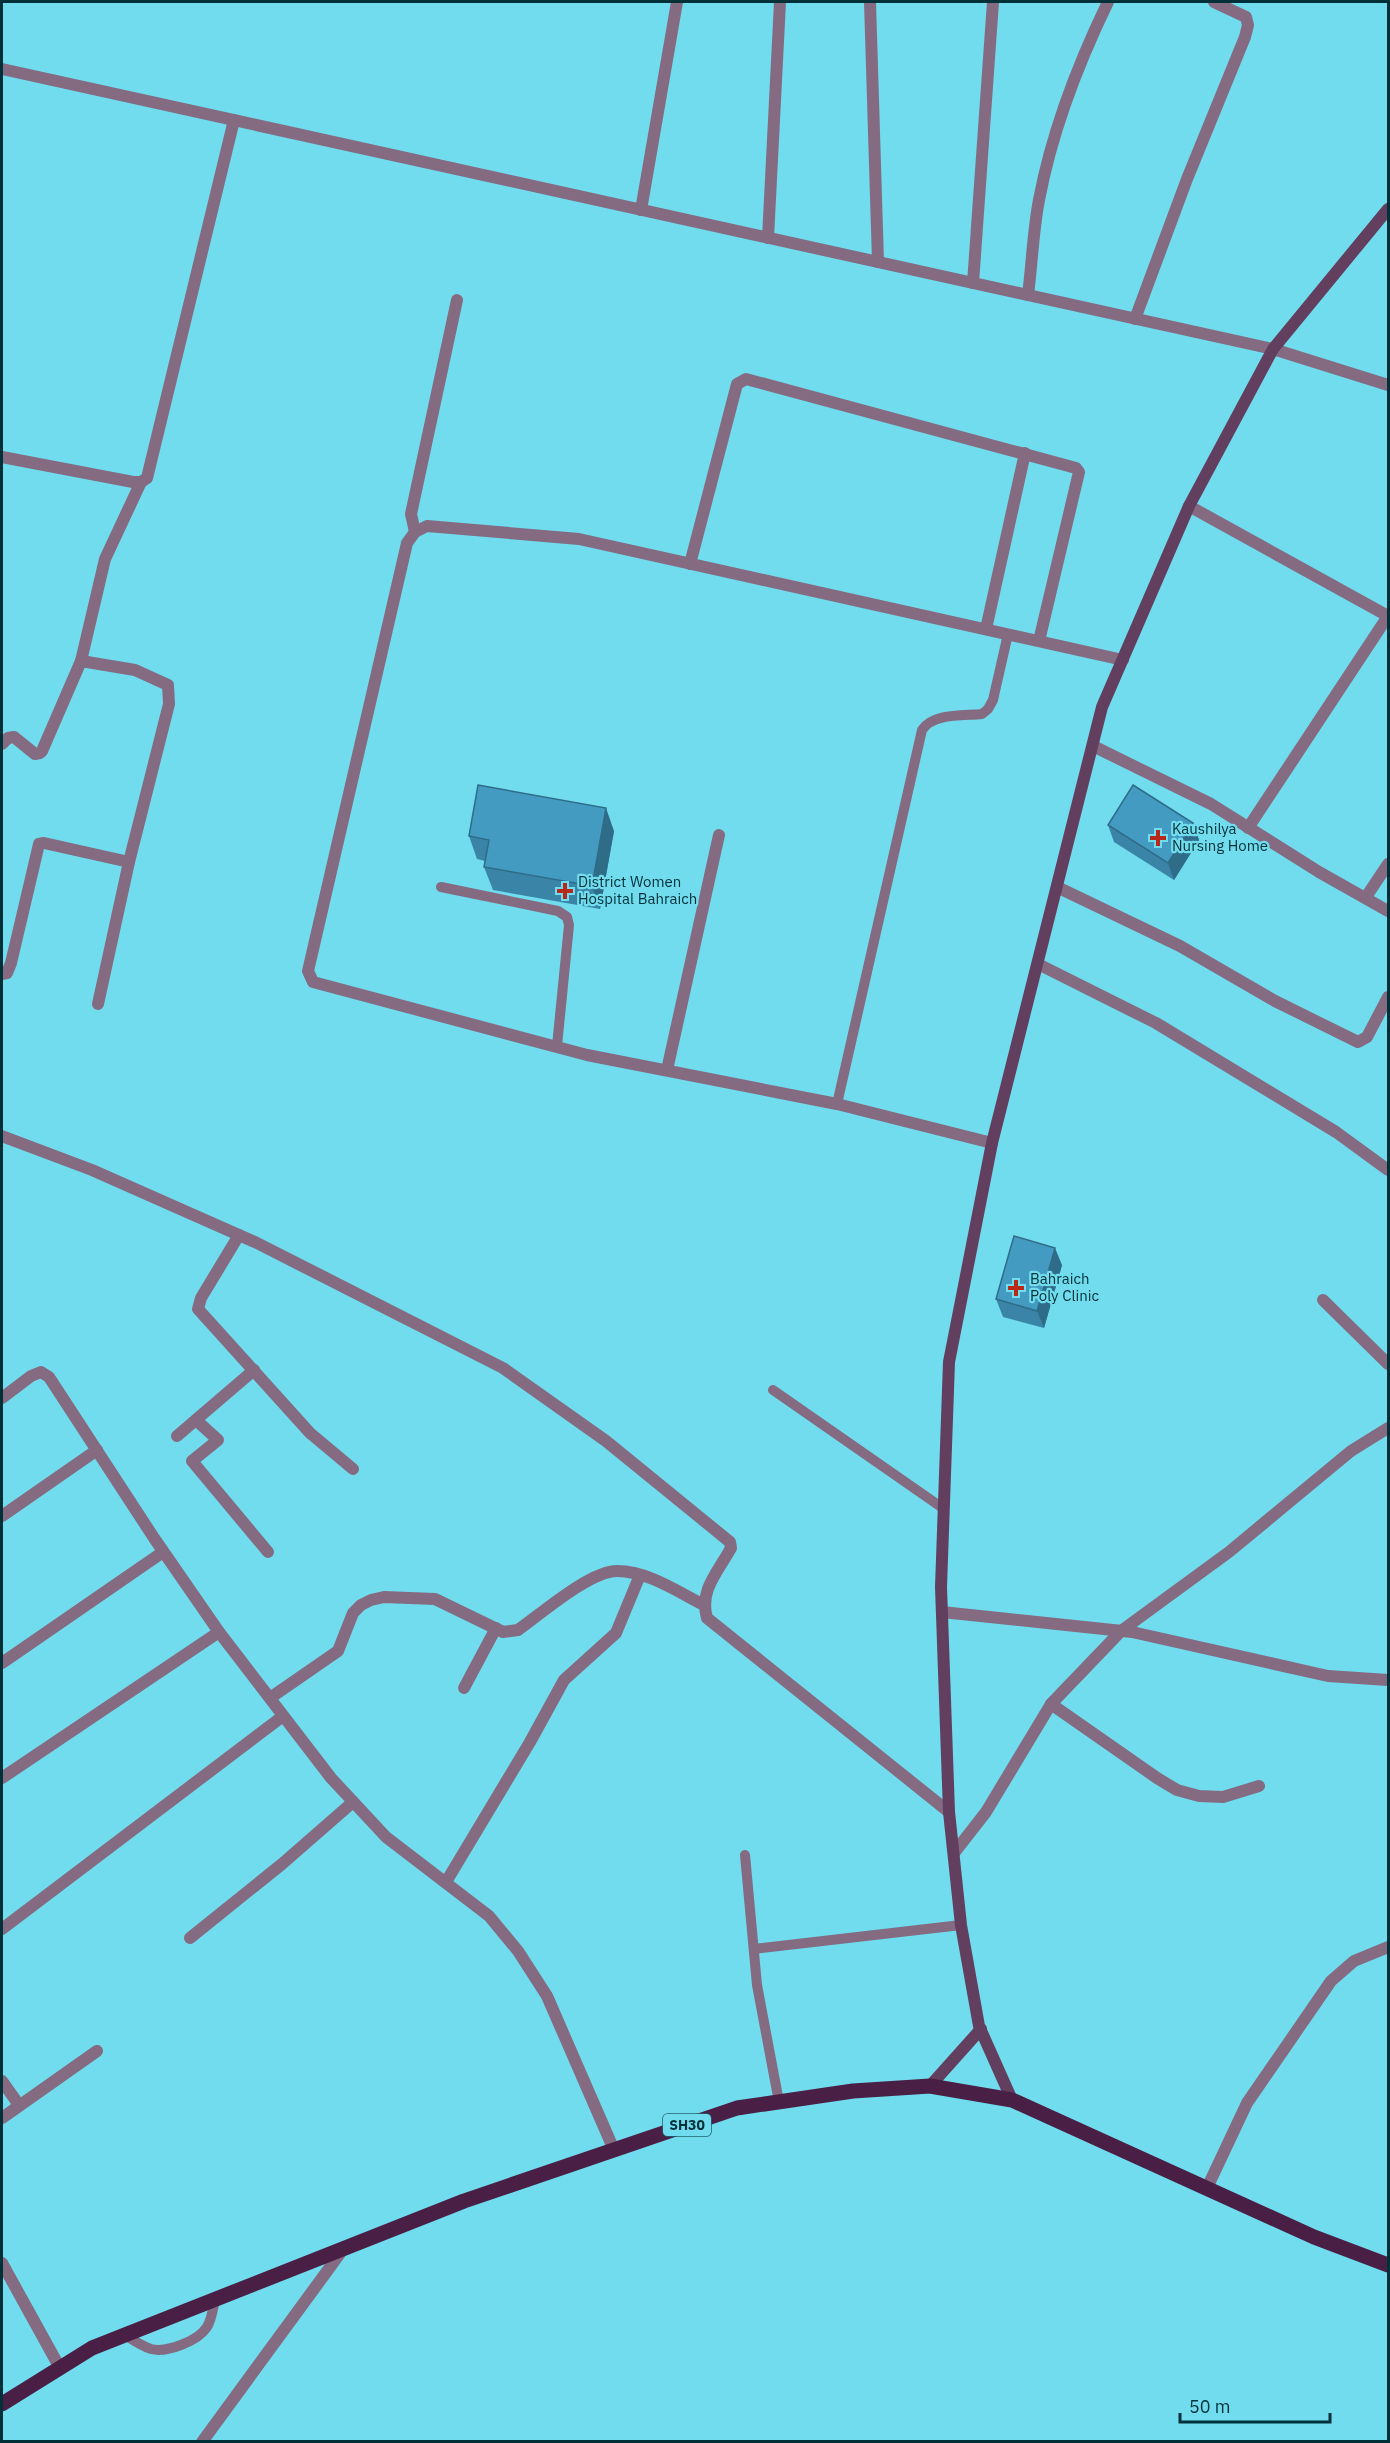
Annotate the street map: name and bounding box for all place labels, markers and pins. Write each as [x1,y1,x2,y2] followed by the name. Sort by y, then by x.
[1172,819,1268,855] place label: Kaushilya Nursing Home
[1149,829,1167,847] marker: Kaushilya Nursing Home
[578,872,697,908] place label: District Women Hospital Bahraich
[556,882,574,900] marker: District Women Hospital Bahraich
[1030,1269,1100,1305] place label: Bahraich Poly Clinic
[1007,1279,1025,1297] marker: Bahraich Poly Clinic

